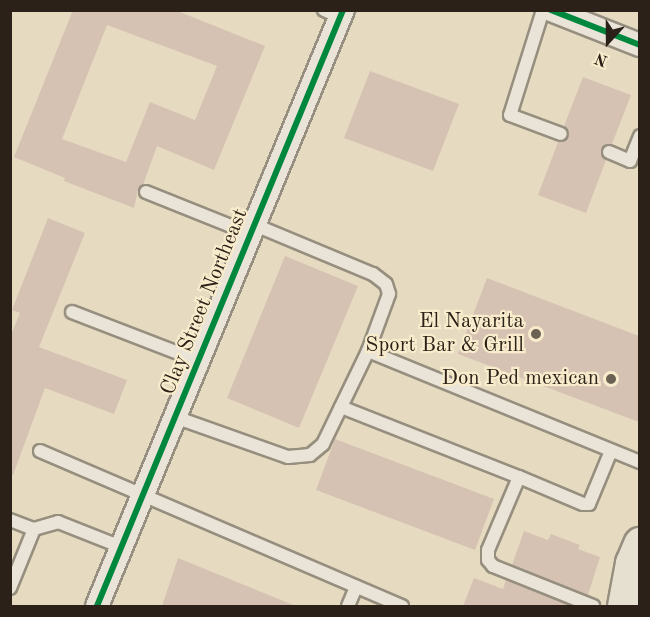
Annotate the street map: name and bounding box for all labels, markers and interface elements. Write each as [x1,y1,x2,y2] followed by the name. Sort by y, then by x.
[578,12,638,72] north arrow
[593,49,610,68] text: N
[156,205,254,399] street label: Clay Street Northeast
[365,309,524,359] place label: El Nayarita Sport Bar & Grill
[529,327,543,341] marker: El Nayarita Sport Bar & Grill
[442,366,599,392] place label: Don Ped mexican
[604,372,618,386] marker: Don Ped mexican

